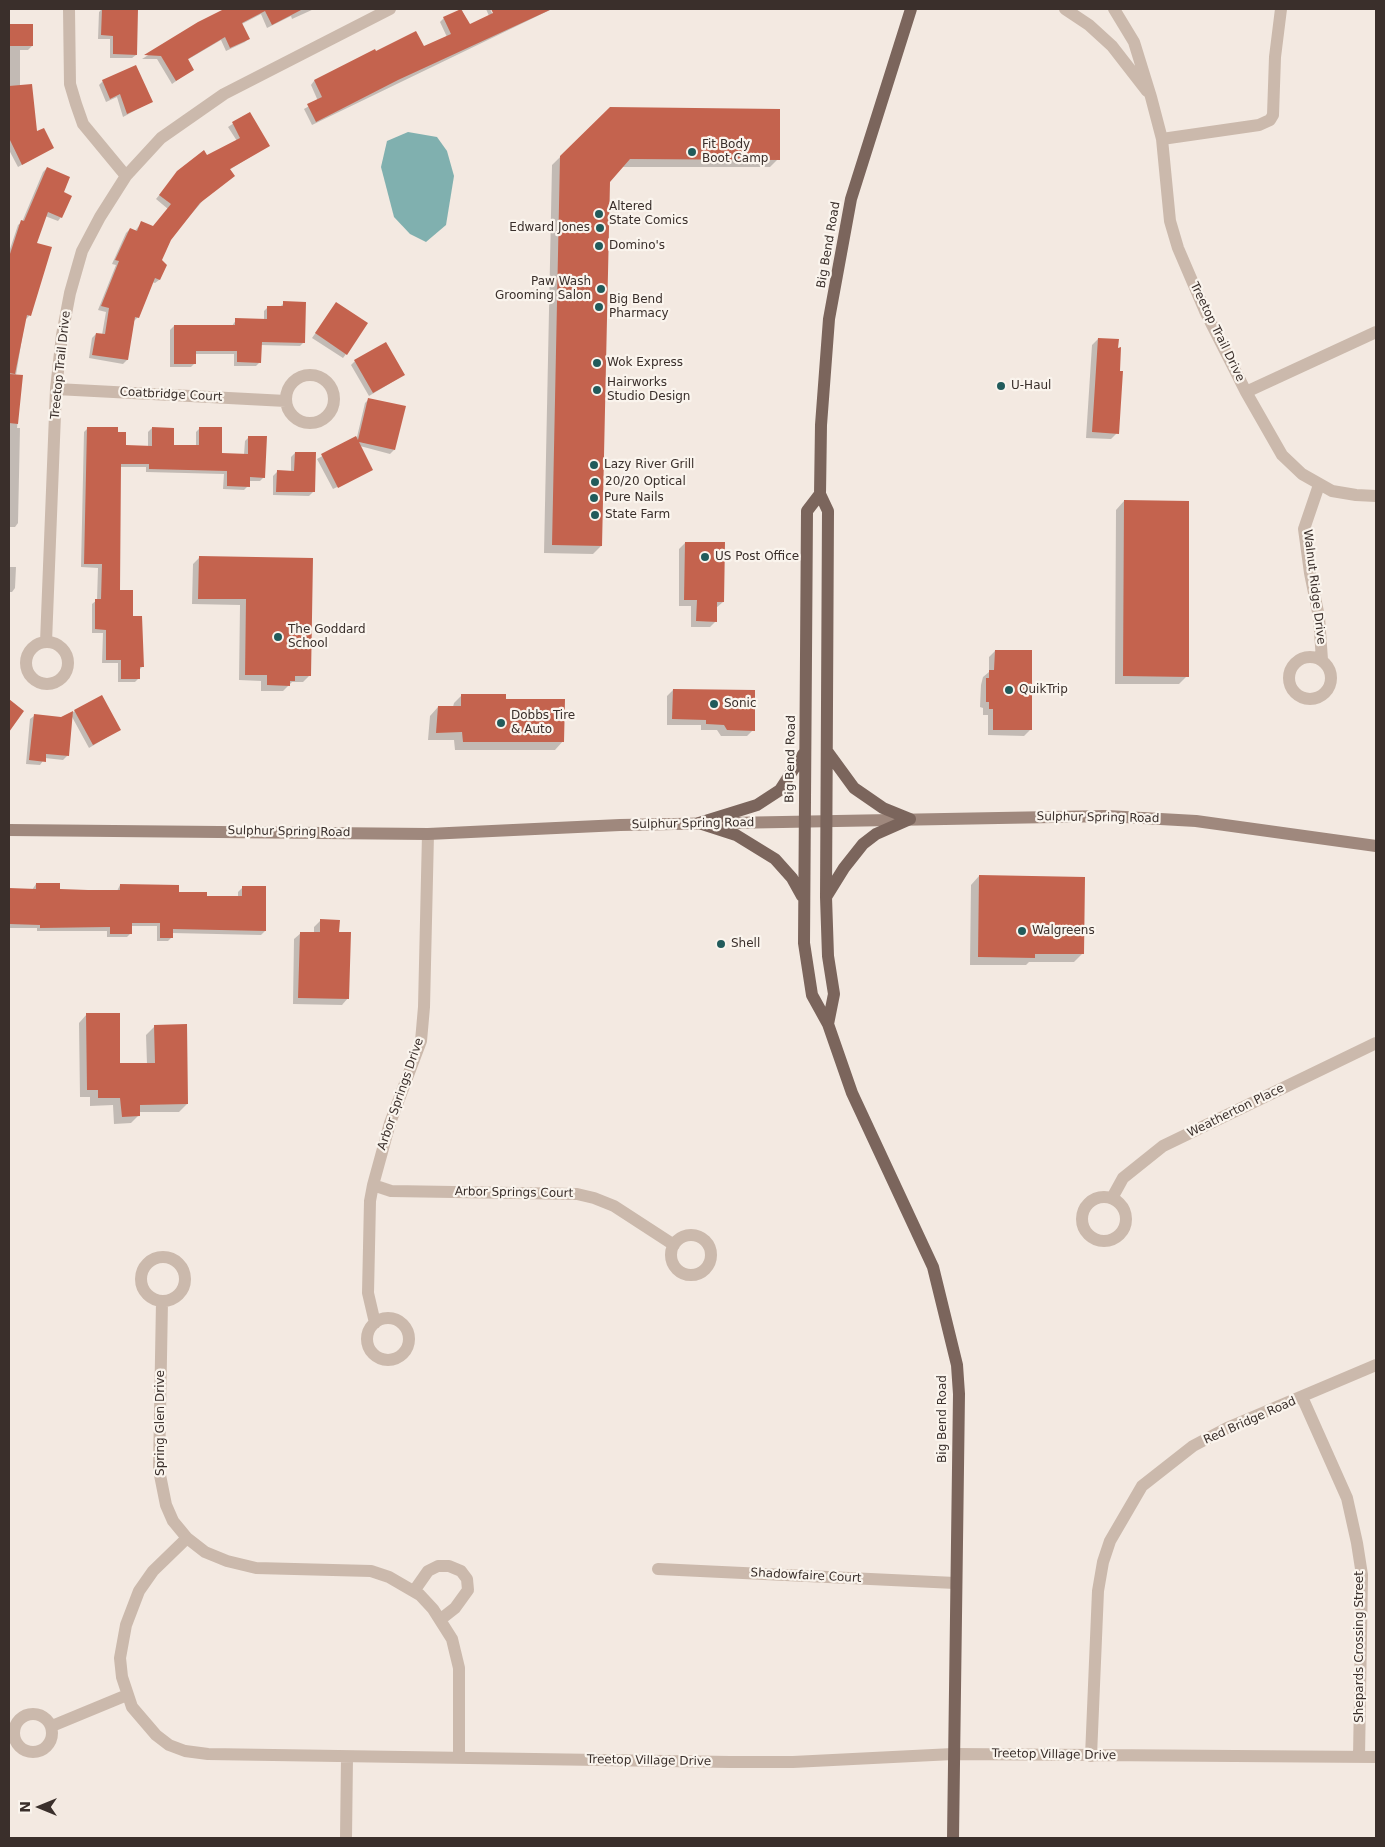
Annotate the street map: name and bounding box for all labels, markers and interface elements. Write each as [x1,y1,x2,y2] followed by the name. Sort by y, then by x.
[702,138,768,166] place label: Fit Body Boot Camp
[686,146,698,158] marker: Fit Body Boot Camp
[609,200,688,228] place label: Altered State Comics
[814,201,844,289] street label: Big Bend Road
[593,208,605,220] marker: Altered State Comics
[509,221,590,235] place label: Edward Jones
[594,222,606,234] marker: Edward Jones
[609,239,665,253] place label: Domino's
[593,240,605,252] marker: Domino's
[495,275,591,303] place label: Paw Wash Grooming Salon
[1187,280,1247,384] street label: Treetop Trail Drive
[595,283,607,295] marker: Paw Wash Grooming Salon
[609,293,669,321] place label: Big Bend Pharmacy
[593,301,605,313] marker: Big Bend Pharmacy
[48,310,74,420] street label: Treetop Trail Drive
[607,356,683,370] place label: Wok Express
[591,357,603,369] marker: Wok Express
[607,376,690,404] place label: Hairworks Studio Design
[1011,379,1051,393] place label: U-Haul
[995,380,1007,392] marker: U-Haul
[591,384,603,396] marker: Hairworks Studio Design
[119,385,223,405] street label: Coatbridge Court
[604,458,694,472] place label: Lazy River Grill
[588,459,600,471] marker: Lazy River Grill
[605,475,686,489] place label: 20/20 Optical
[589,476,601,488] marker: 20/20 Optical
[604,491,664,505] place label: Pure Nails
[588,492,600,504] marker: Pure Nails
[605,508,670,522] place label: State Farm
[589,509,601,521] marker: State Farm
[1300,529,1328,645] street label: Walnut Ridge Drive
[715,550,799,564] place label: US Post Office
[699,551,711,563] marker: US Post Office
[288,623,366,651] place label: The Goddard School
[272,631,284,643] marker: The Goddard School
[1019,683,1068,697] place label: QuikTrip
[1003,684,1015,696] marker: QuikTrip
[724,697,756,711] place label: Sonic
[708,698,720,710] marker: Sonic
[511,709,575,737] place label: Dobbs Tire & Auto
[783,715,799,803] street label: Big Bend Road
[495,717,507,729] marker: Dobbs Tire & Auto
[1036,810,1160,826] street label: Sulphur Spring Road
[631,816,755,832] street label: Sulphur Spring Road
[227,824,351,840] street label: Sulphur Spring Road
[1032,924,1095,938] place label: Walgreens
[1016,925,1028,937] marker: Walgreens
[731,937,760,951] place label: Shell
[715,938,727,950] marker: Shell
[375,1036,427,1152] street label: Arbor Springs Drive
[1185,1081,1287,1141] street label: Weatherton Place
[455,1185,573,1201] street label: Arbor Springs Court
[154,1370,168,1476] street label: Spring Glen Drive
[936,1375,950,1463] street label: Big Bend Road
[1202,1394,1298,1448] street label: Red Bridge Road
[750,1566,862,1586] street label: Shadowfaire Court
[1353,1571,1367,1723] street label: Shepards Crossing Street
[992,1747,1116,1763] street label: Treetop Village Drive
[587,1753,711,1769] street label: Treetop Village Drive
[15,1782,65,1832] north arrow
[17,1801,33,1813] text: N

